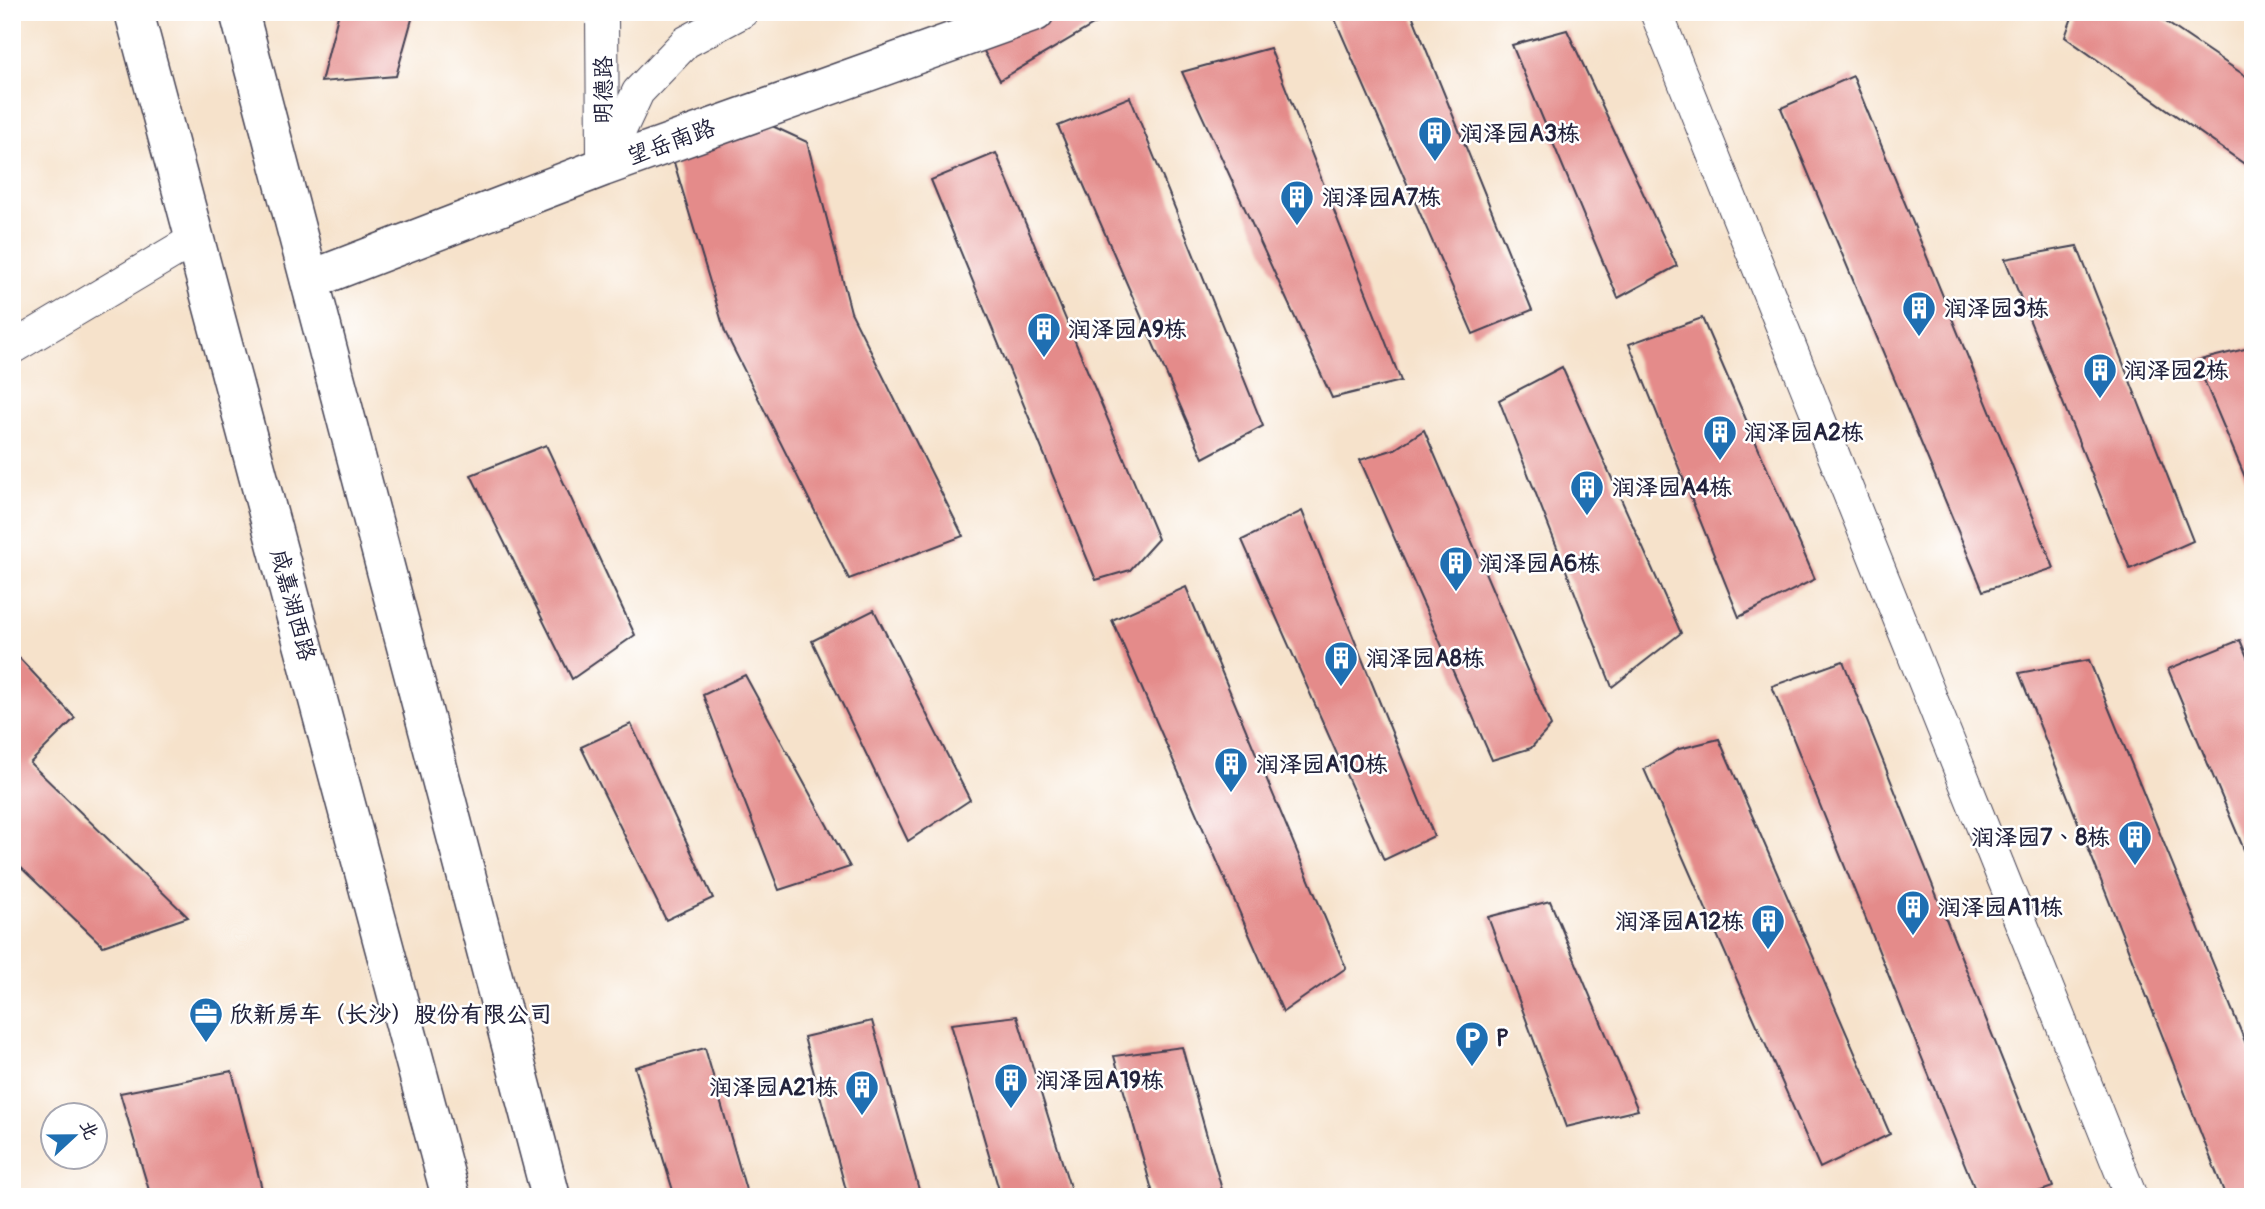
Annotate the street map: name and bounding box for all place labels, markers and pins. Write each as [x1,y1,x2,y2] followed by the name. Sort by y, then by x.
[1416,114,1454,163] building icon: 润泽园A3栋
[1460,119,1580,148] place label: 润泽园A3栋
[1278,178,1316,227] building icon: 润泽园A7栋
[1322,183,1441,212] place label: 润泽园A7栋
[1900,289,1938,338] building icon: 润泽园3栋
[1944,294,2049,323] place label: 润泽园3栋
[1025,310,1063,359] building icon: 润泽园A9栋
[1068,315,1187,344] place label: 润泽园A9栋
[2081,351,2119,400] building icon: 润泽园2栋
[2124,356,2229,385] place label: 润泽园2栋
[1701,413,1739,462] building icon: 润泽园A2栋
[1744,418,1864,447] place label: 润泽园A2栋
[1568,468,1606,517] building icon: 润泽园A4栋
[1612,473,1732,502] place label: 润泽园A4栋
[1437,544,1475,593] building icon: 润泽园A6栋
[1480,549,1600,578] place label: 润泽园A6栋
[1322,639,1360,688] building icon: 润泽园A8栋
[1366,644,1485,673] place label: 润泽园A8栋
[1212,745,1250,794] building icon: 润泽园A10栋
[1256,750,1388,779] place label: 润泽园A10栋
[2116,818,2154,867] building icon: 润泽园7、8栋
[1971,823,2110,852] place label: 润泽园7、8栋
[1894,888,1932,937] building icon: 润泽园A11栋
[1938,893,2063,922] place label: 润泽园A11栋
[1749,902,1787,951] building icon: 润泽园A12栋
[1615,907,1744,936] place label: 润泽园A12栋
[187,995,225,1044] office icon: 欣新房车（长沙）股份有限公司
[230,1000,552,1029] place label: 欣新房车（长沙）股份有限公司
[1453,1019,1491,1068] parking icon: P
[1496,1024,1509,1053] place label: P
[992,1061,1030,1110] building icon: 润泽园A19栋
[1036,1066,1164,1095] place label: 润泽园A19栋
[843,1068,881,1117] building icon: 润泽园A21栋
[709,1073,838,1102] place label: 润泽园A21栋

